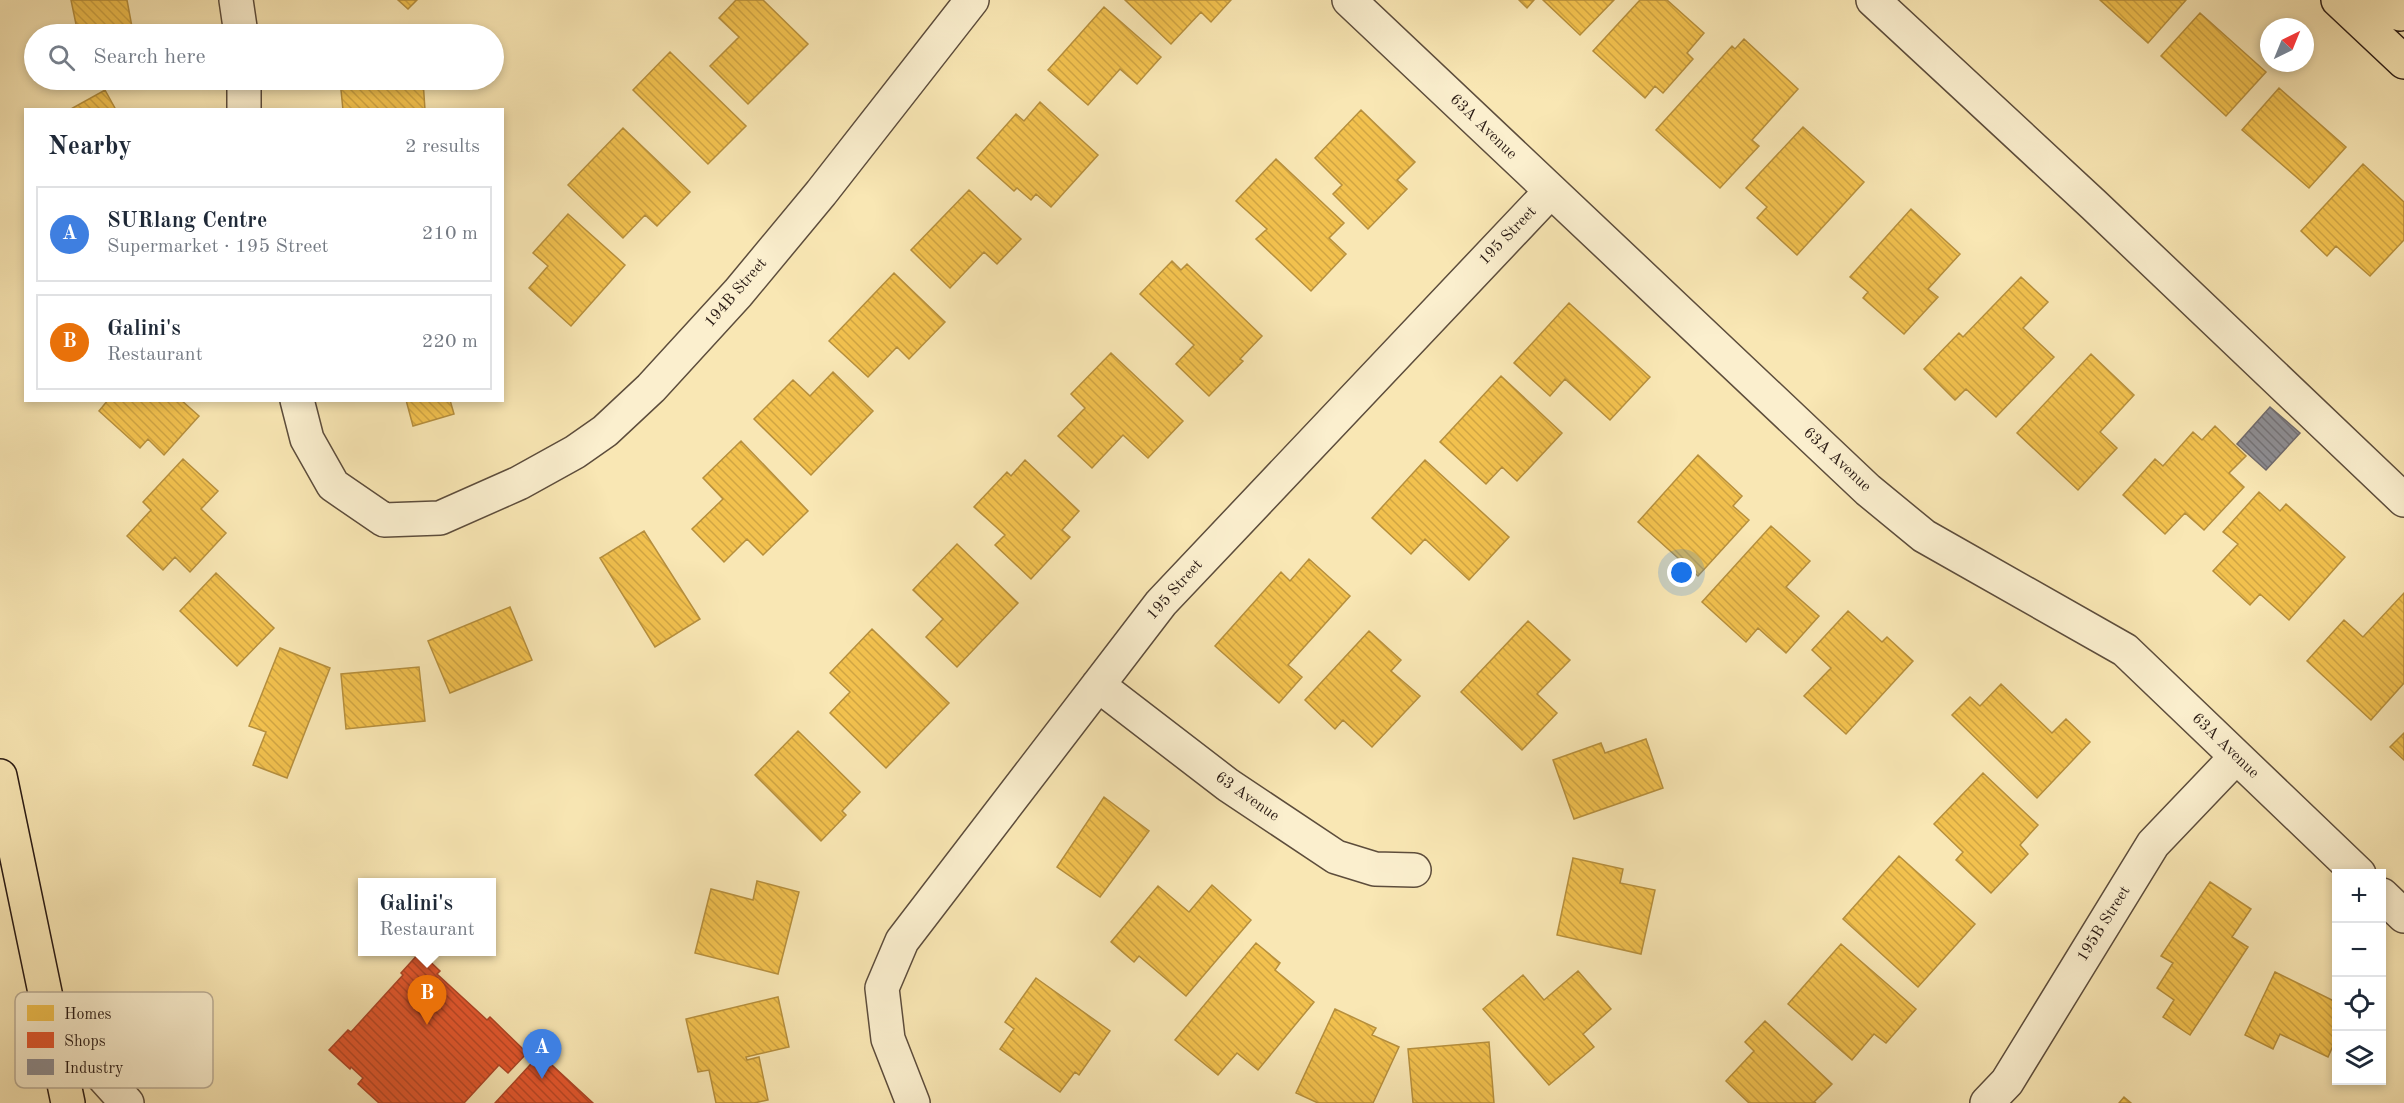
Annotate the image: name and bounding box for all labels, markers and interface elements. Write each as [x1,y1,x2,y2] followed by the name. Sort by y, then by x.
[2260,18,2314,72] north arrow
[24,24,504,90] search box
[45,41,78,74] icon: search
[93,46,206,68] text: Search here
[1446,91,1520,163] street label: 63A Avenue
[48,134,132,160] text: Nearby
[405,137,480,157] text: 2 results
[1476,203,1540,268] street label: 195 Street
[107,210,267,232] text: SURlang Centre
[62,224,77,244] text: A
[422,224,478,244] text: 210 m
[107,237,329,257] text: Supermarket · 195 Street
[702,255,770,331] street label: 194B Street
[107,318,181,340] text: Galini's
[62,332,77,352] text: B
[422,332,478,352] text: 220 m
[107,345,203,365] text: Restaurant
[1800,425,1874,495] street label: 63A Avenue
[1144,557,1206,623] street label: 195 Street
[1667,558,1696,587] your location
[2188,710,2262,782] street label: 63A Avenue
[1212,769,1282,825] street label: 63 Avenue
[2332,869,2386,1085] map controls
[2332,869,2386,923] button: +
[358,878,496,956] popup
[2074,883,2134,965] street label: 195B Street
[379,893,453,915] text: Galini's
[379,920,475,940] text: Restaurant
[2332,923,2386,977] button: −
[408,976,446,1025] pin: B
[2332,977,2386,1031] button: locate
[15,992,213,1088] legend
[64,1007,112,1023] text: Homes
[522,1030,562,1079] pin: A
[2332,1031,2386,1085] button: layers
[64,1034,106,1050] text: Shops
[64,1061,124,1077] text: Industry

